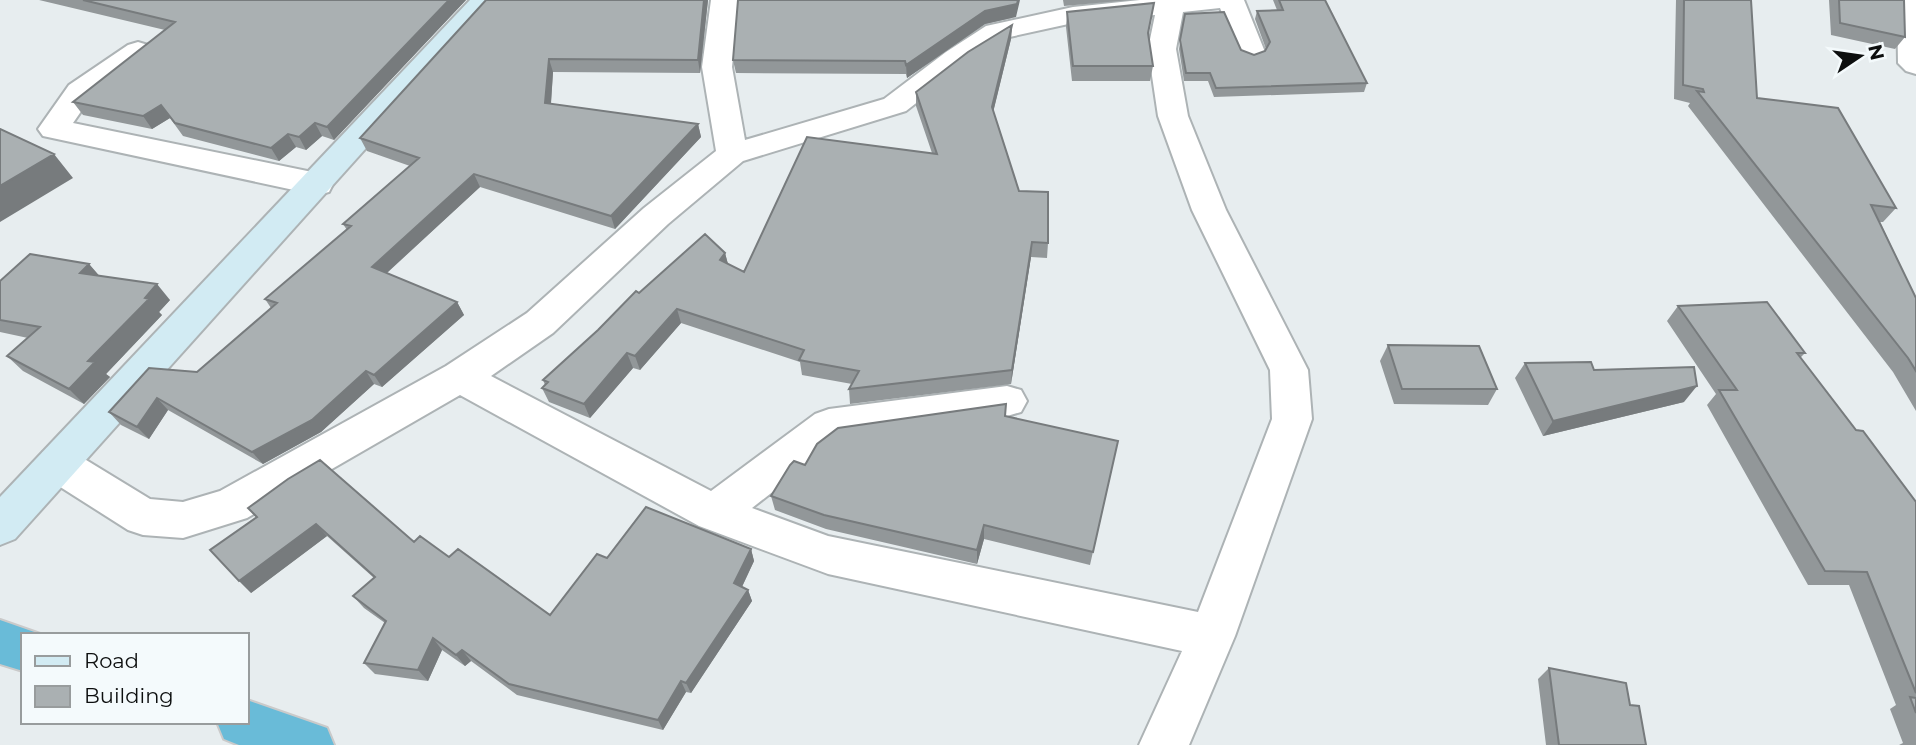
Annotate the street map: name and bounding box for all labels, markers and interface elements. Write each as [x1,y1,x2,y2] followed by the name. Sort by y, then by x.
[1825,21,1895,91] north arrow
[1863,42,1889,62] text: N
[21,633,248,724] legend
[84,648,139,673] text: Road
[84,683,174,708] text: Building

